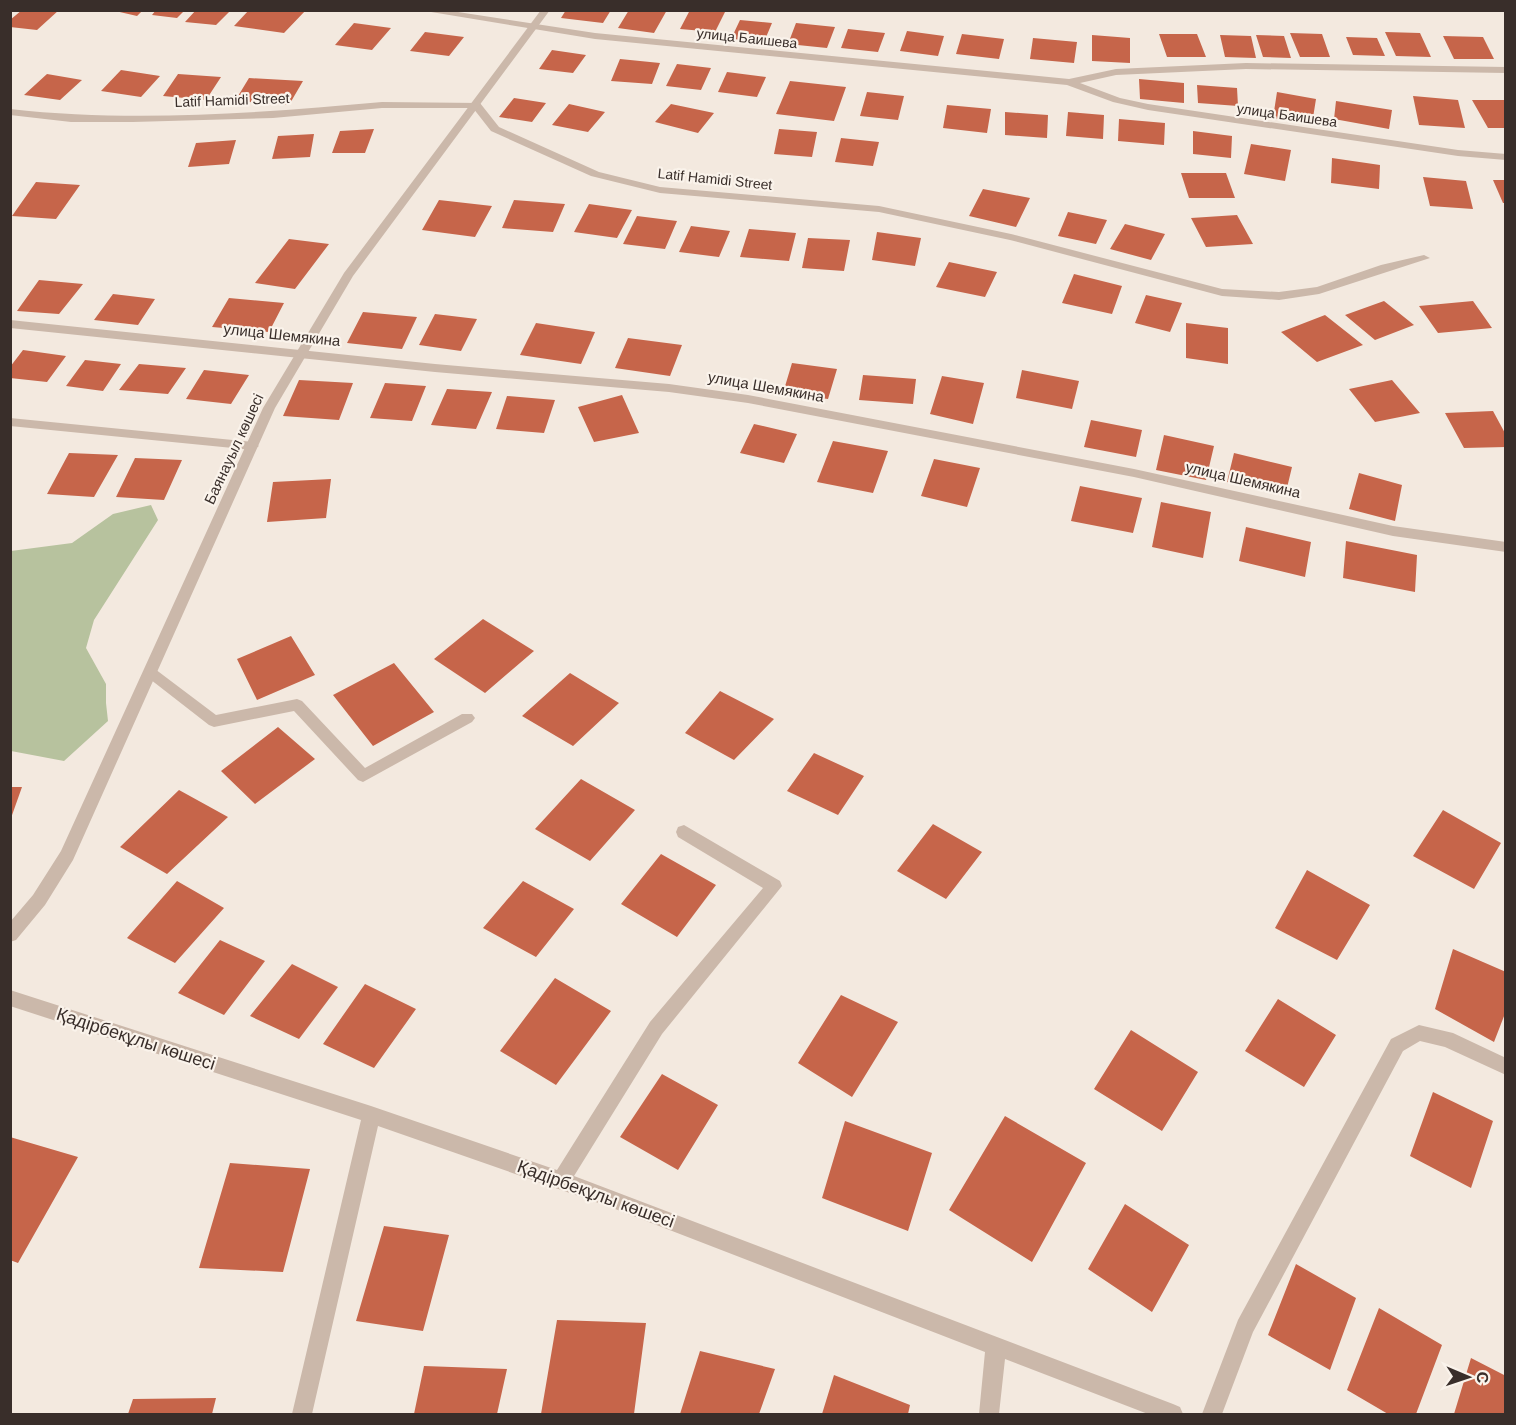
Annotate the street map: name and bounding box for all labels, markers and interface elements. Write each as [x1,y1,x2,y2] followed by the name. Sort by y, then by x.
[696,25,798,51] street label: улица Баишева
[174,90,290,110] street label: Latif Hamidi Street
[1236,100,1338,130] street label: улица Баишева
[657,165,773,193] street label: Latif Hamidi Street
[223,320,342,349] street label: улица Шемякина
[707,368,826,405] street label: улица Шемякина
[200,391,267,507] street label: Баянауыл көшесі
[1184,458,1303,501] street label: улица Шемякина
[54,1004,218,1074] street label: Қадірбекұлы көшесі
[515,1156,677,1232] street label: Қадірбекұлы көшесі
[1438,1347,1498,1407] north arrow
[1474,1371,1491,1384] text: С

